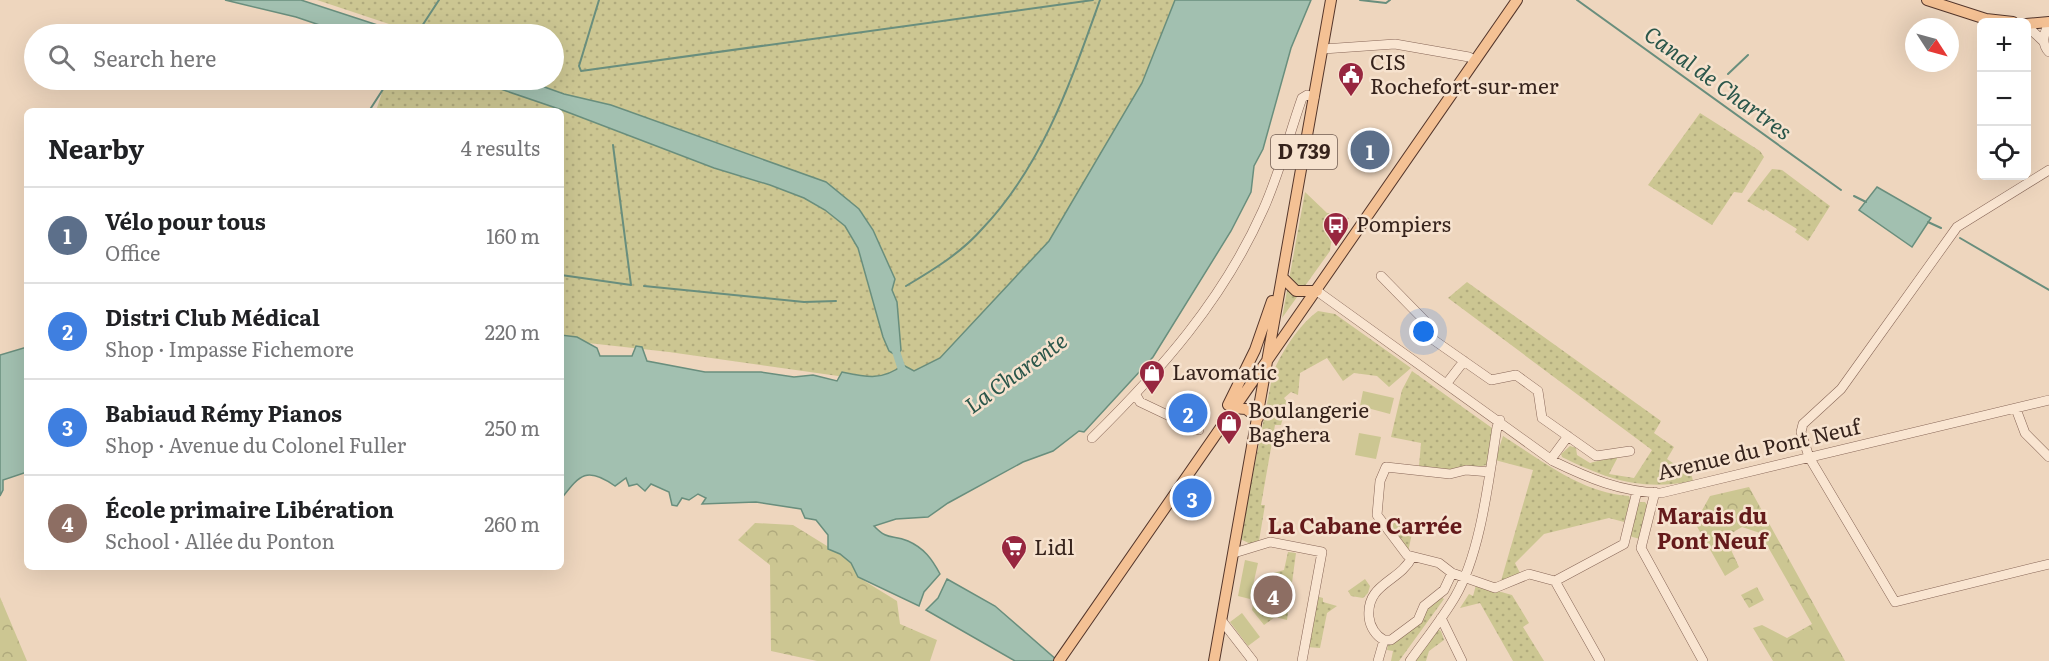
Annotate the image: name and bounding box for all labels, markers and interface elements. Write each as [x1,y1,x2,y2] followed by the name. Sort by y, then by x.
[1638,17,1800,147] water label: Canal de Chartres
[1905,18,1959,72] north arrow
[1977,18,2031,180] map controls
[1977,18,2031,72] button: +
[24,24,564,90] search box
[45,41,78,74] icon: search
[93,41,216,74] text: Search here
[1370,45,1559,100] place label: CIS Rochefort-sur-mer
[1336,60,1366,98] public building icon: CIS Rochefort-sur-mer
[1977,72,2031,126] button: −
[1977,126,2031,180] button: locate
[48,128,144,167] text: Nearby
[1350,128,1390,172] pin: 1
[461,132,540,162] text: 4 results
[1271,135,1337,169] road number: D 739
[105,204,266,237] text: Vélo pour tous
[1356,207,1451,238] place label: Pompiers
[1321,210,1351,248] bus stop icon: Pompiers
[63,220,72,250] text: 1
[486,220,540,250] text: 160 m
[105,237,160,267] text: Office
[105,300,320,333] text: Distri Club Médical
[62,316,73,346] text: 2
[485,316,540,346] text: 220 m
[1409,317,1438,346] your location
[957,323,1073,420] water label: La Charente
[105,333,354,363] text: Shop · Impasse Fichemore
[1172,355,1277,386] place label: Lavomatic
[1137,358,1167,396] shop icon: Lavomatic
[1168,390,1208,436] pin: 2
[1248,393,1369,448] place label: Boulangerie Baghera
[105,396,342,429] text: Babiaud Rémy Pianos
[1214,408,1244,446] shop icon: Boulangerie Baghera
[1654,409,1865,486] street label: Avenue du Pont Neuf
[62,412,73,442] text: 3
[485,412,540,442] text: 250 m
[105,429,406,459] text: Shop · Avenue du Colonel Fuller
[1172,476,1212,520] pin: 3
[105,492,394,525] text: École primaire Libération
[1657,498,1770,556] district label: Marais du Pont Neuf
[61,508,74,538] text: 4
[484,508,540,538] text: 260 m
[1268,508,1462,541] district label: La Cabane Carrée
[105,525,335,555] text: School · Allée du Ponton
[1034,530,1074,561] place label: Lidl
[999,533,1029,571] supermarket icon: Lidl
[1254,572,1292,618] pin: 4

